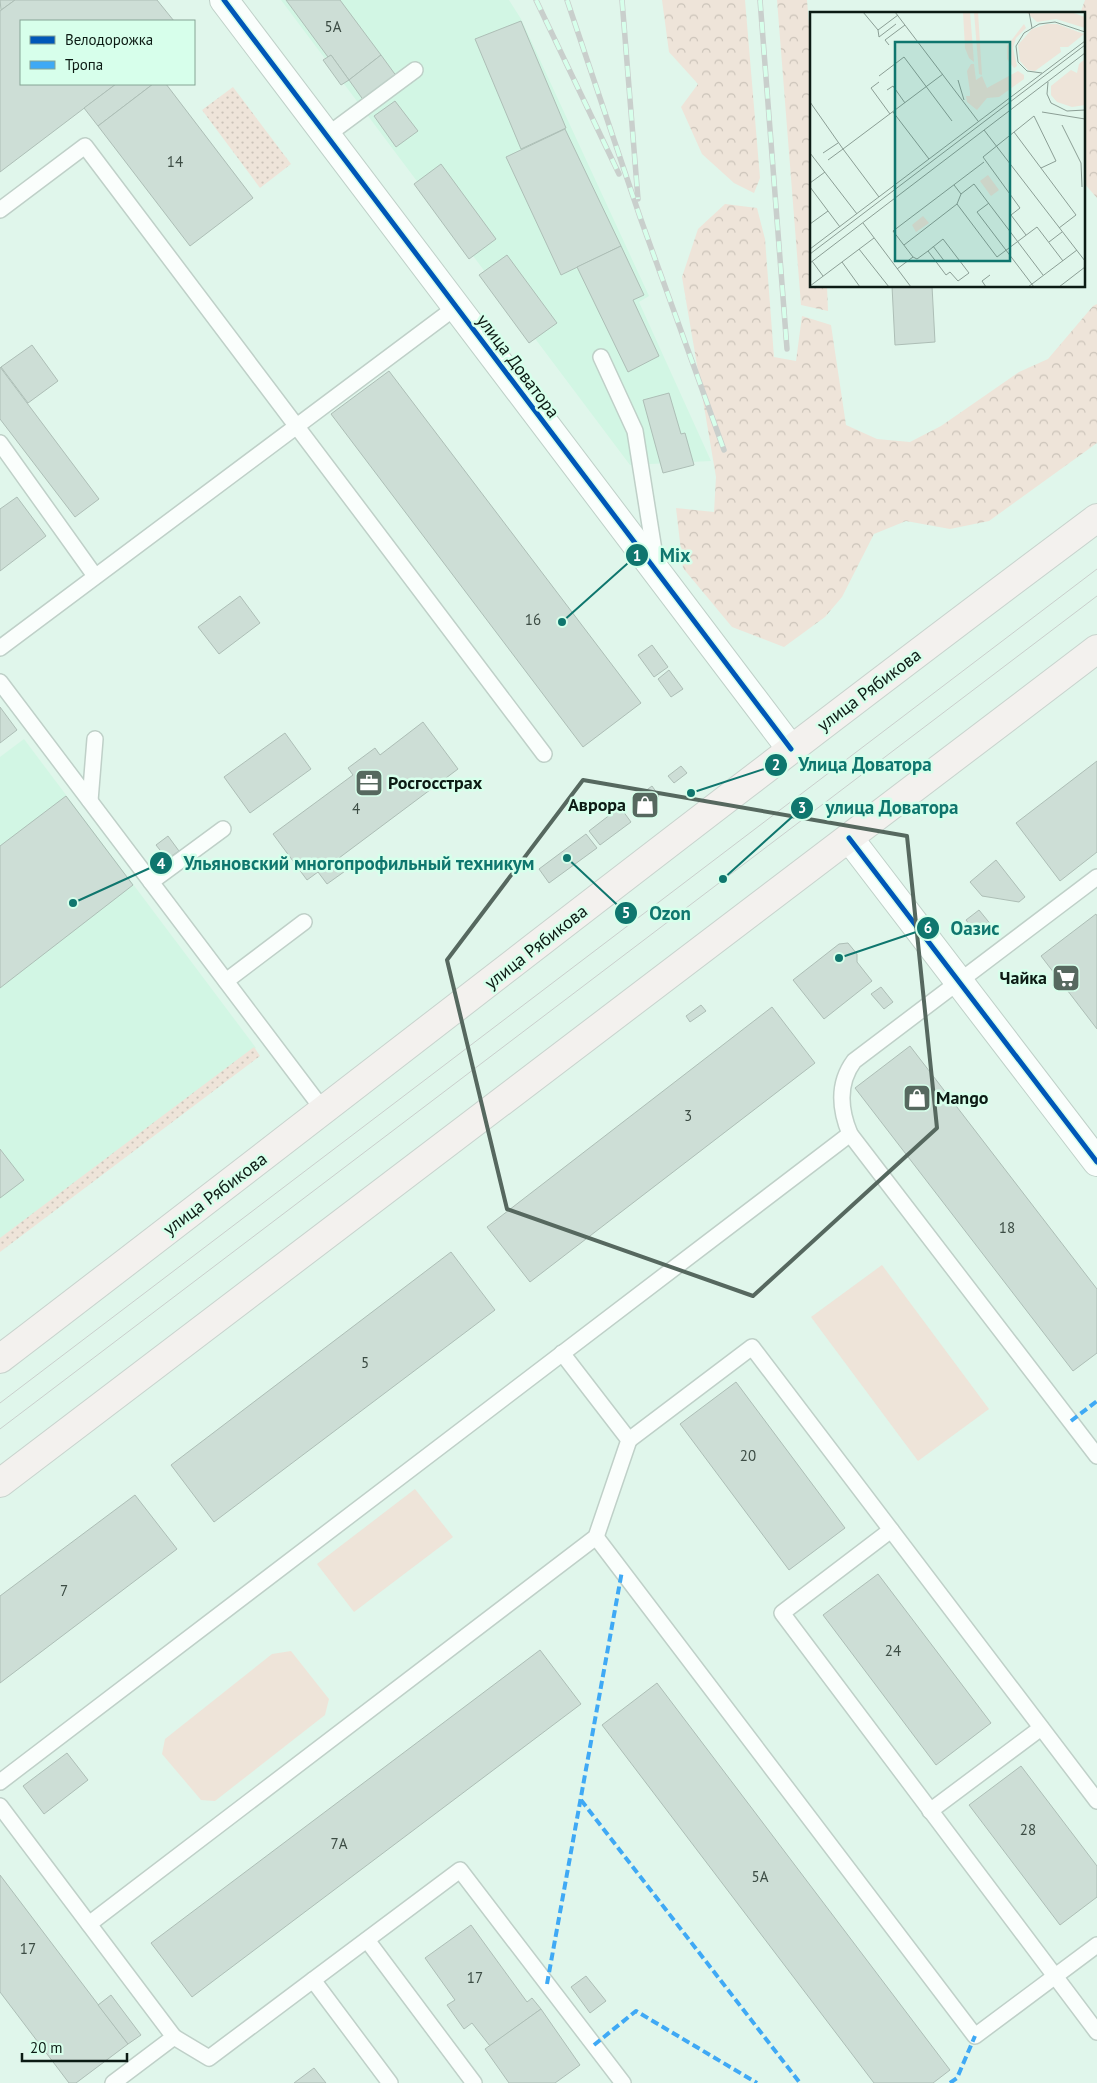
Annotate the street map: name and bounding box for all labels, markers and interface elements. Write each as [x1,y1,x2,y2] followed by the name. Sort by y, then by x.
[810,12,1084,288] inset map
[325,17,342,36] house number: 5А
[20,20,195,85] legend
[65,30,153,49] text: Велодорожка
[65,55,103,74] text: Тропа
[167,152,183,171] house number: 14
[472,309,565,422] street label: улица Доватора
[625,538,700,572] callout: Mix
[660,543,690,567] text: Mix
[633,546,641,565] text: 1
[525,610,541,629] house number: 16
[812,643,925,736] street label: улица Рябикова
[763,748,942,782] callout: Улица Доватора
[797,752,932,776] text: Улица Доватора
[772,755,780,774] text: 2
[354,768,384,798] office icon: Росгосстрах
[388,771,483,794] place label: Росгосстрах
[630,790,660,820] shop icon: Аврора
[790,791,968,825] callout: улица Доватора
[568,793,626,816] place label: Аврора
[824,795,959,819] text: улица Доватора
[798,798,806,817] text: 3
[352,799,360,818] house number: 4
[149,846,545,880] callout: Ульяновский многопрофильный техникум
[183,851,534,875] text: Ульяновский многопрофильный техникум
[157,854,166,873] text: 4
[614,896,700,930] callout: Ozon
[480,899,592,994] street label: улица Рябикова
[649,901,691,925] text: Ozon
[622,903,630,922] text: 5
[915,911,1009,945] callout: Оазис
[951,916,999,940] text: Оазис
[924,918,932,937] text: 6
[1051,963,1081,993] supermarket icon: Чайка
[1000,966,1047,989] place label: Чайка
[902,1083,932,1113] shop icon: Mango
[936,1086,989,1109] place label: Mango
[684,1106,692,1125] house number: 3
[158,1147,271,1240] street label: улица Рябикова
[999,1218,1015,1237] house number: 18
[361,1353,369,1372] house number: 5
[740,1446,756,1465] house number: 20
[60,1581,68,1600] house number: 7
[885,1641,901,1660] house number: 24
[1020,1820,1036,1839] house number: 28
[331,1834,348,1853] house number: 7А
[752,1867,769,1886] house number: 5А
[20,1939,36,1958] house number: 17
[467,1968,483,1987] house number: 17
[22,2030,128,2062] scale bar
[30,2038,63,2057] text: 20 m

